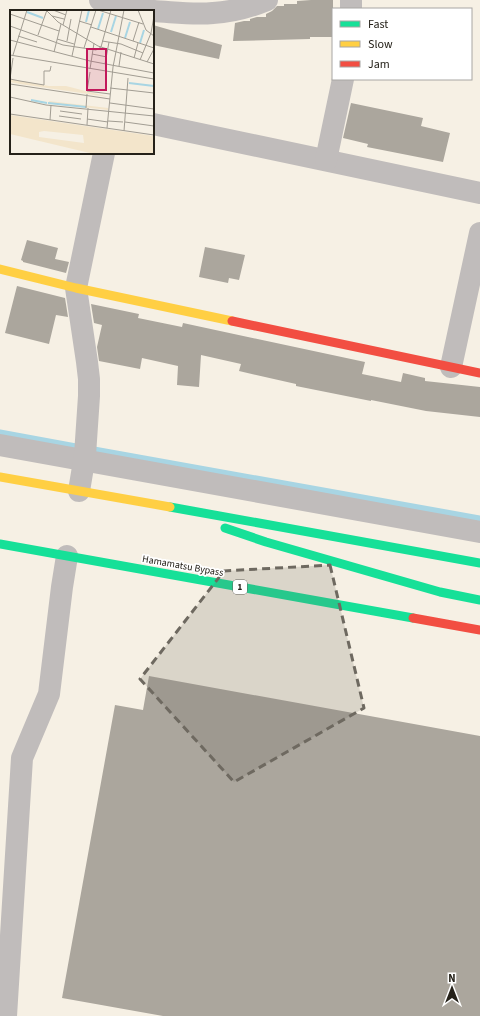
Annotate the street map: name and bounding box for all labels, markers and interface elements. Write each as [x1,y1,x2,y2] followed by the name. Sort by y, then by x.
[332,8,472,80] legend
[10,10,154,154] inset map
[368,16,388,33] text: Fast
[368,36,393,53] text: Slow
[368,56,390,73] text: Jam
[141,552,225,580] street label: Hamamatsu Bypass
[233,580,247,594] road number: 1
[432,968,472,1008] north arrow
[448,971,456,986] text: N

